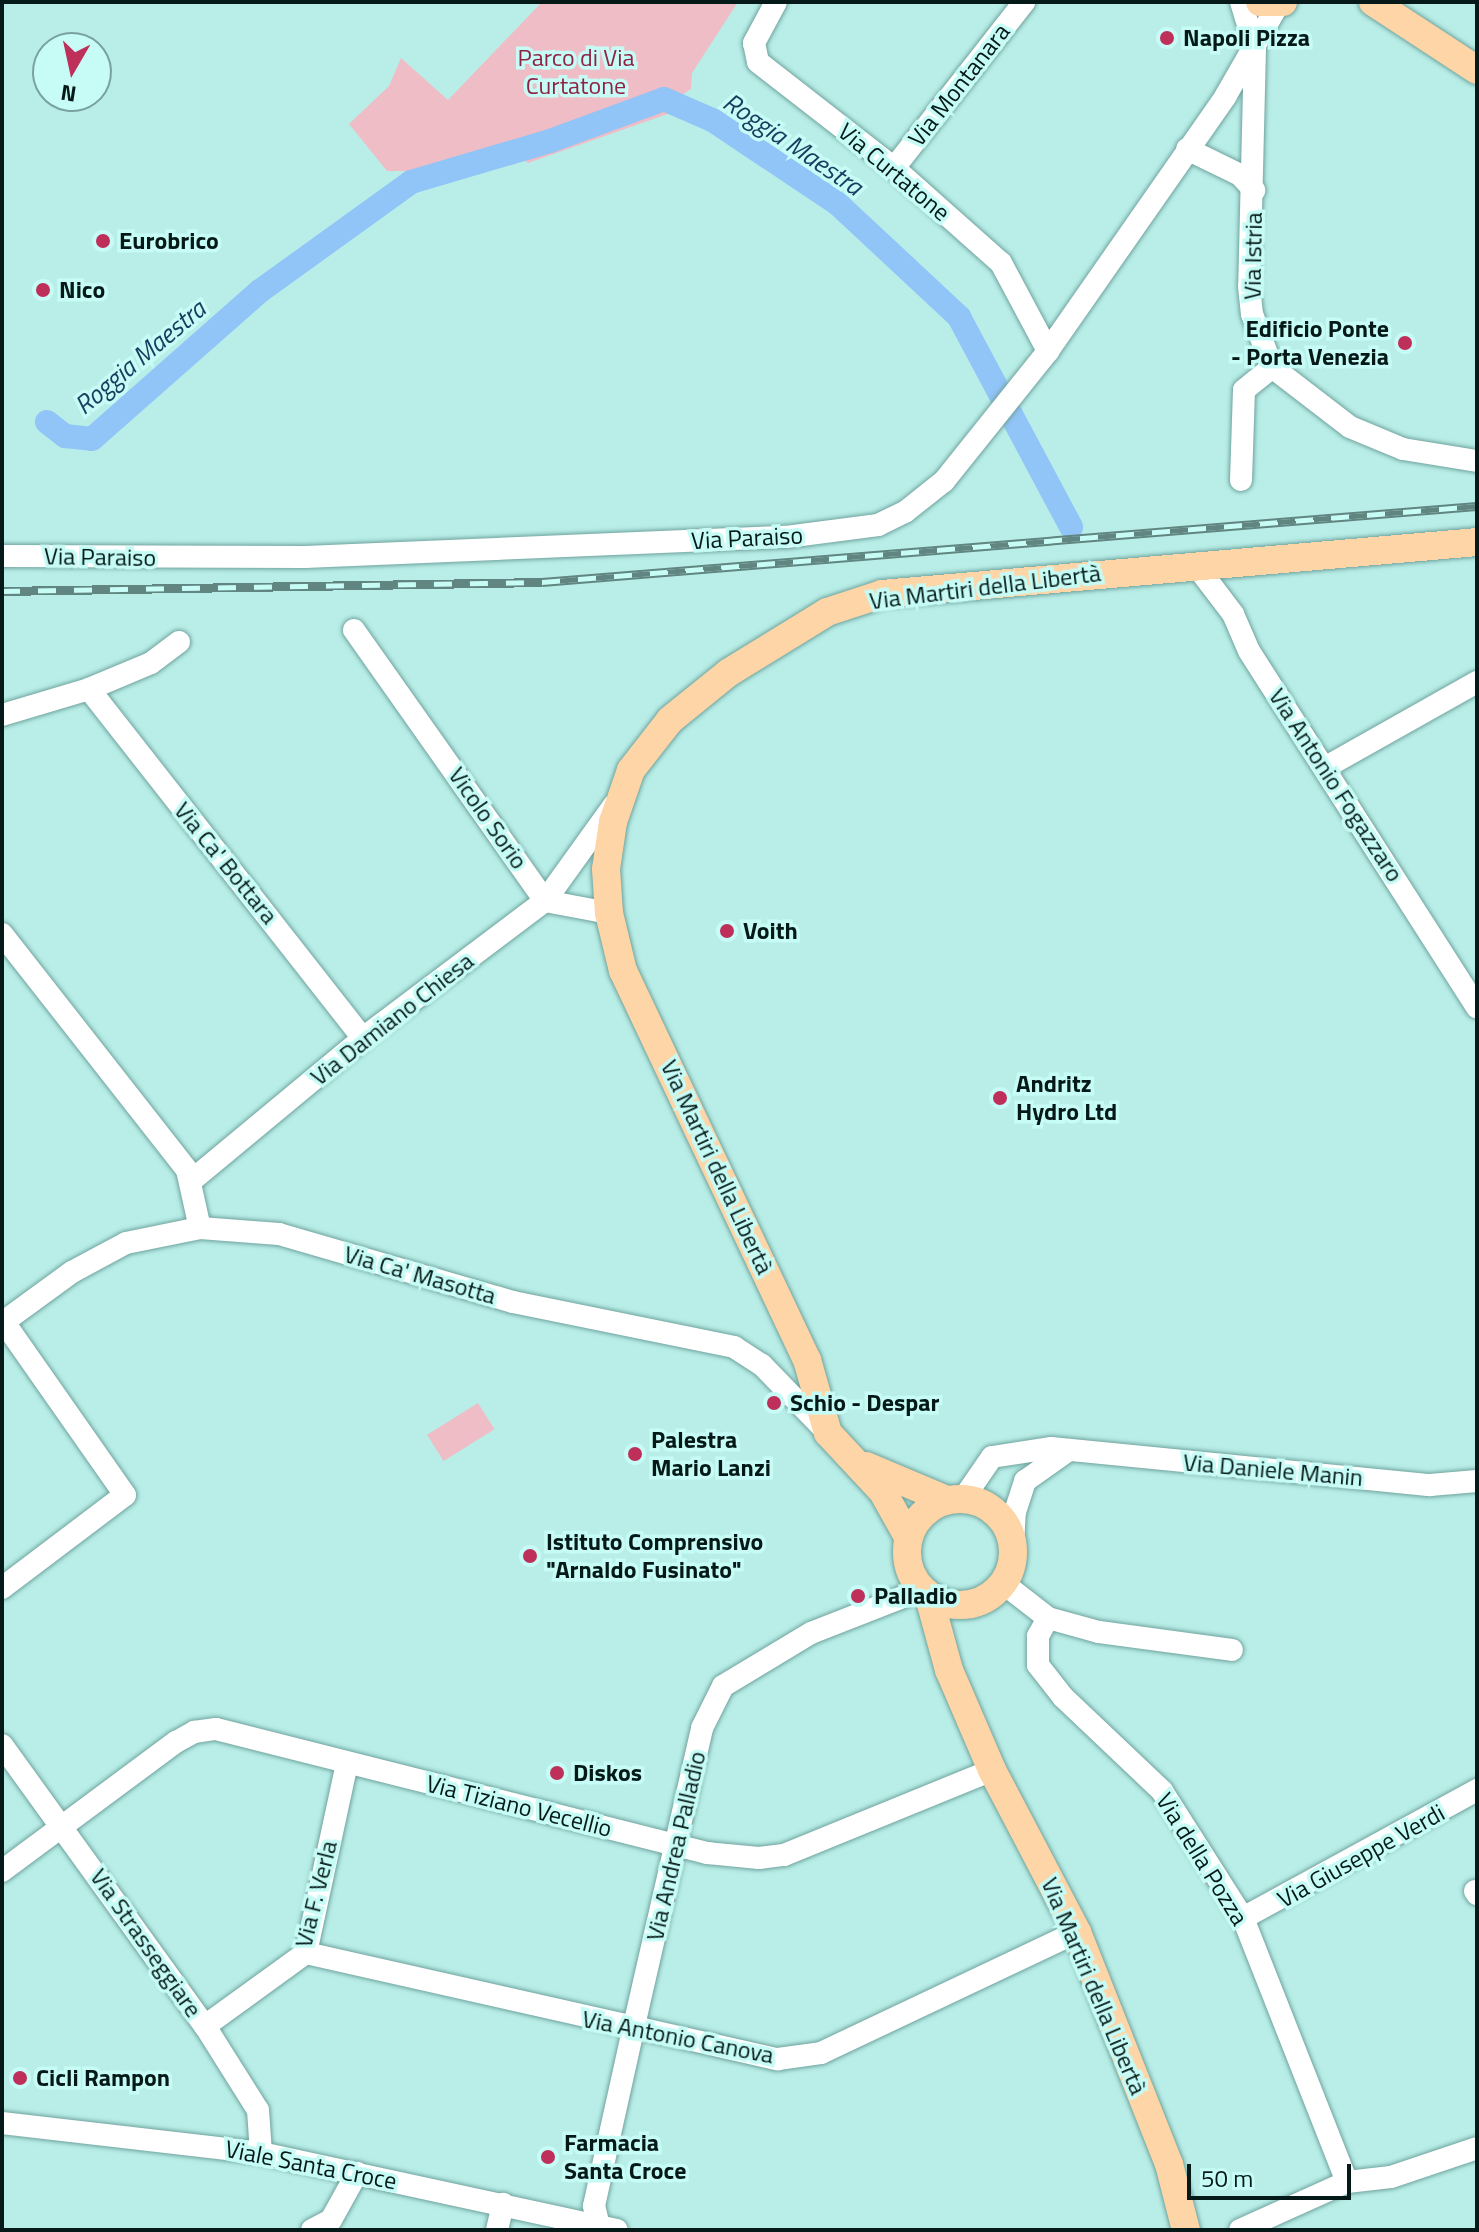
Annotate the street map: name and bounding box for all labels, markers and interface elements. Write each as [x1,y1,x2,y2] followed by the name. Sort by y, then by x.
[902,18,1016,152] street label: Via Montanara
[1183,24,1310,52] place label: Napoli Pizza
[1158,29,1176,47] marker: Napoli Pizza
[32,32,112,112] north arrow
[518,44,634,100] park label: Parco di Via Curtatone
[58,76,79,112] text: N
[717,86,869,202] water label: Roggia Maestra
[832,117,956,227] street label: Via Curtatone
[1238,212,1268,300] street label: Via Istria
[119,227,219,255] place label: Eurobrico
[94,232,112,250] marker: Eurobrico
[59,276,105,304] place label: Nico
[34,281,52,299] marker: Nico
[68,293,212,421] water label: Roggia Maestra
[1231,315,1389,371] place label: Edificio Ponte - Porta Venezia
[1396,334,1414,352] marker: Edificio Ponte - Porta Venezia
[690,521,804,555] street label: Via Paraiso
[44,542,156,572] street label: Via Paraiso
[868,559,1102,615] street label: Via Martiri della Libertà
[1263,683,1409,887] street label: Via Antonio Fogazzaro
[442,762,534,874] street label: Vicolo Sorio
[168,796,284,930] street label: Via Ca' Bottara
[743,917,798,945] place label: Voith
[718,922,736,940] marker: Voith
[305,946,479,1092] street label: Via Damiano Chiesa
[655,1055,779,1279] street label: Via Martiri della Libertà
[1016,1070,1117,1126] place label: Andritz Hydro Ltd
[991,1089,1009,1107] marker: Andritz Hydro Ltd
[341,1240,499,1310] street label: Via Ca' Masotta
[790,1389,939,1417] place label: Schio - Despar
[765,1394,783,1412] marker: Schio - Despar
[651,1426,771,1482] place label: Palestra Mario Lanzi
[626,1445,644,1463] marker: Palestra Mario Lanzi
[1182,1448,1364,1492] street label: Via Daniele Manin
[546,1528,763,1584] place label: Istituto Comprensivo "Arnaldo Fusinato"
[521,1547,539,1565] marker: Istituto Comprensivo "Arnaldo Fusinato"
[874,1582,958,1610] place label: Palladio
[849,1587,867,1605] marker: Palladio
[640,1748,712,1944] street label: Via Andrea Palladio
[573,1759,642,1787] place label: Diskos
[548,1764,566,1782] marker: Diskos
[423,1769,615,1843] street label: Via Tiziano Vecellio
[1150,1788,1254,1930] street label: Via della Pozza
[1272,1798,1450,1914] street label: Via Giuseppe Verdi
[289,1838,343,1950] street label: Via F. Verla
[84,1863,208,2023] street label: Via Strasseggiare
[1035,1873,1153,2099] street label: Via Martiri della Libertà
[580,2004,776,2070] street label: Via Antonio Canova
[36,2064,170,2092] place label: Cicli Rampon
[11,2069,29,2087] marker: Cicli Rampon
[564,2129,686,2185] place label: Farmacia Santa Croce
[223,2134,399,2196] street label: Viale Santa Croce
[539,2148,557,2166] marker: Farmacia Santa Croce
[1191,2148,1355,2198] scale bar
[1201,2160,1253,2196] text: 50 m

